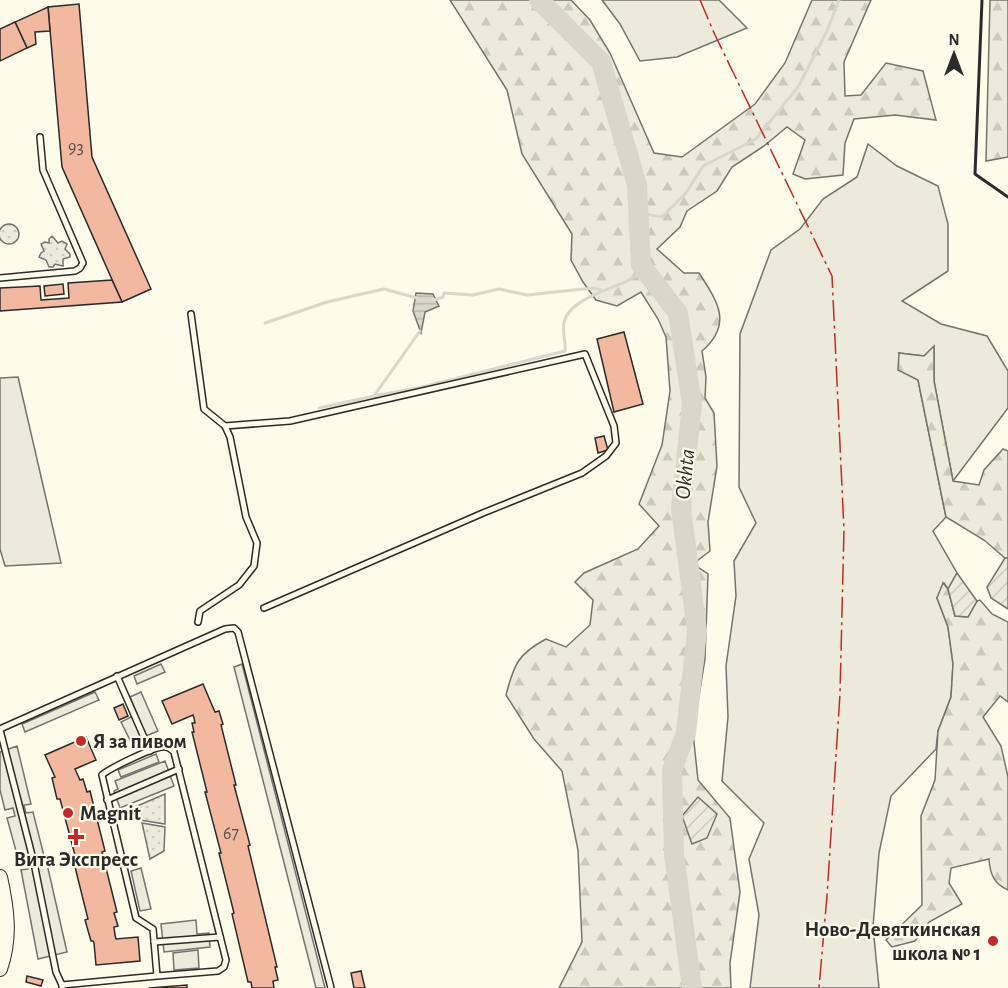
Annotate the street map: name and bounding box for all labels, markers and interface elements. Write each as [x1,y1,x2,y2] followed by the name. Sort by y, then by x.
[924,24,984,84] north arrow
[948,32,960,48] text: N
[68,139,84,157] house number: 93
[671,448,699,500] water label: Okhta
[93,731,187,752] place label: Я за пивом
[74,734,88,748] marker: Я за пивом
[80,803,141,824] place label: Magnit
[61,806,75,820] marker: Magnit
[223,825,239,843] house number: 67
[69,830,83,844] marker: Вита Экспресс
[14,849,138,870] place label: Вита Экспресс
[805,919,981,964] place label: Ново-Девяткинская школа № 1
[986,934,1000,948] marker: Ново-Девяткинская школа № 1

